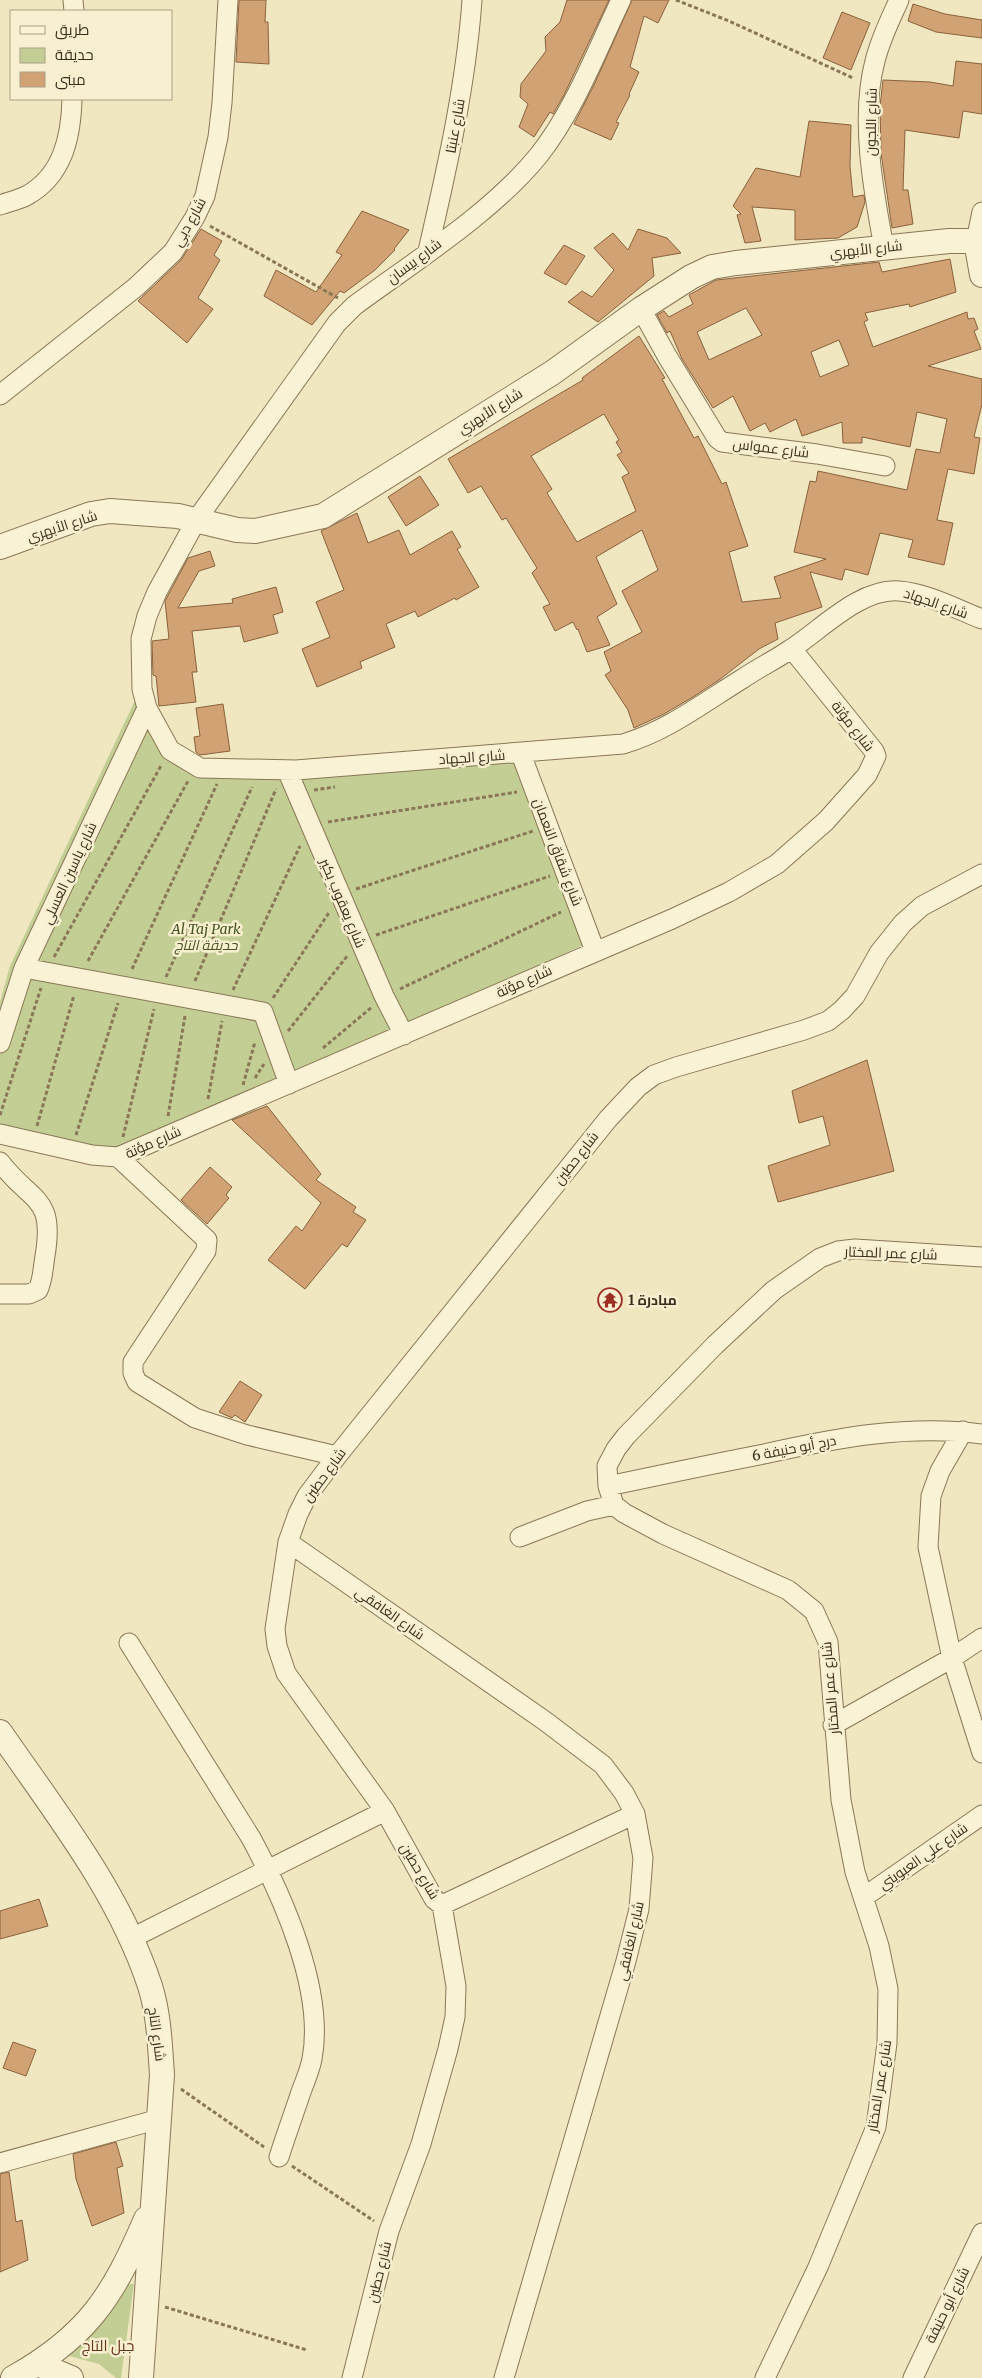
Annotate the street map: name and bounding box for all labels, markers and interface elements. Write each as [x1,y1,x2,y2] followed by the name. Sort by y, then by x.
[10,10,172,100] legend
[55,20,89,40] text: طريق
[55,45,94,64] text: حديقة
[55,70,86,90] text: مبنى
[861,88,881,156] street label: شارع اللجون
[441,97,469,155] street label: شارع عنبتا
[168,194,212,251] street label: شارع دبي
[383,235,445,287] street label: شارع بيسان
[829,236,904,265] street label: شارع الأبهري
[454,384,527,441] street label: شارع الأبهري
[732,434,810,462] street label: شارع عمواس
[25,506,100,549] street label: شارع الأبهري
[902,584,970,622] street label: شارع الجهاد
[828,697,878,755] street label: شارع مؤتة
[438,746,506,768] street label: شارع الجهاد
[529,796,587,908] street label: شارع شقاق النعمان
[38,819,103,928] street label: شارع ياسين العسلي
[316,854,370,951] street label: شارع يعقوب بكير
[170,920,241,955] park label: Al Taj Park حديقة التاج
[493,961,555,1001] street label: شارع مؤتة
[122,1122,184,1162] street label: شارع مؤتة
[550,1128,602,1188] street label: شارع حطين
[843,1242,938,1264] street label: شارع عمر المختار
[597,1287,623,1313] temple icon: مبادرة 1
[628,1291,677,1309] place label: مبادرة 1
[750,1431,838,1465] street label: درج أبو حنيفة 6
[298,1444,350,1506] street label: شارع حطين
[350,1582,428,1646] street label: شارع الغافقي
[817,1641,843,1736] street label: شارع عمر المختار
[875,1819,973,1896] street label: شارع علي العبويني
[396,1840,444,1902] street label: شارع حطين
[612,1900,651,1983] street label: شارع الغافقي
[144,2006,170,2062] street label: شارع التاج
[863,2039,895,2134] street label: شارع عمر المختار
[363,2239,395,2305] street label: شارع حطين
[921,2264,973,2346] street label: شارع أبو حنيفة
[82,2336,134,2357] district label: جبل التاج

